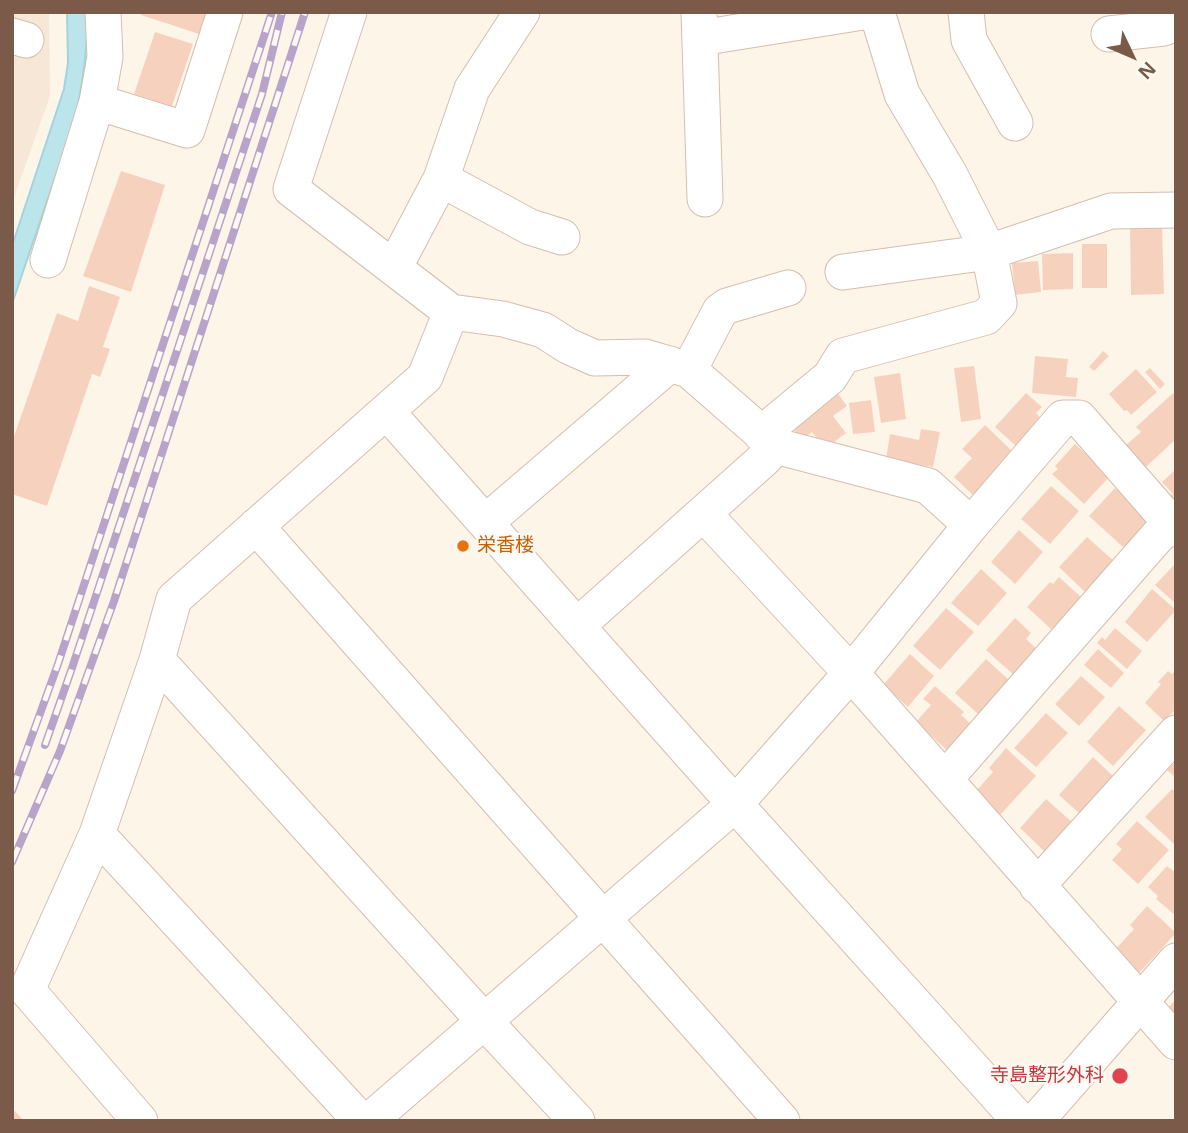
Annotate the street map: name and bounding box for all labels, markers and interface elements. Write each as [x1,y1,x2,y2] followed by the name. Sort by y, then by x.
[1097,21,1167,91] north arrow
[1132,56,1162,85] text: N
[477,535,534,557] place label: 栄香楼
[455,538,471,554] marker: 栄香楼
[990,1065,1104,1087] place label: 寺島整形外科
[1110,1066,1130,1086] marker: 寺島整形外科

